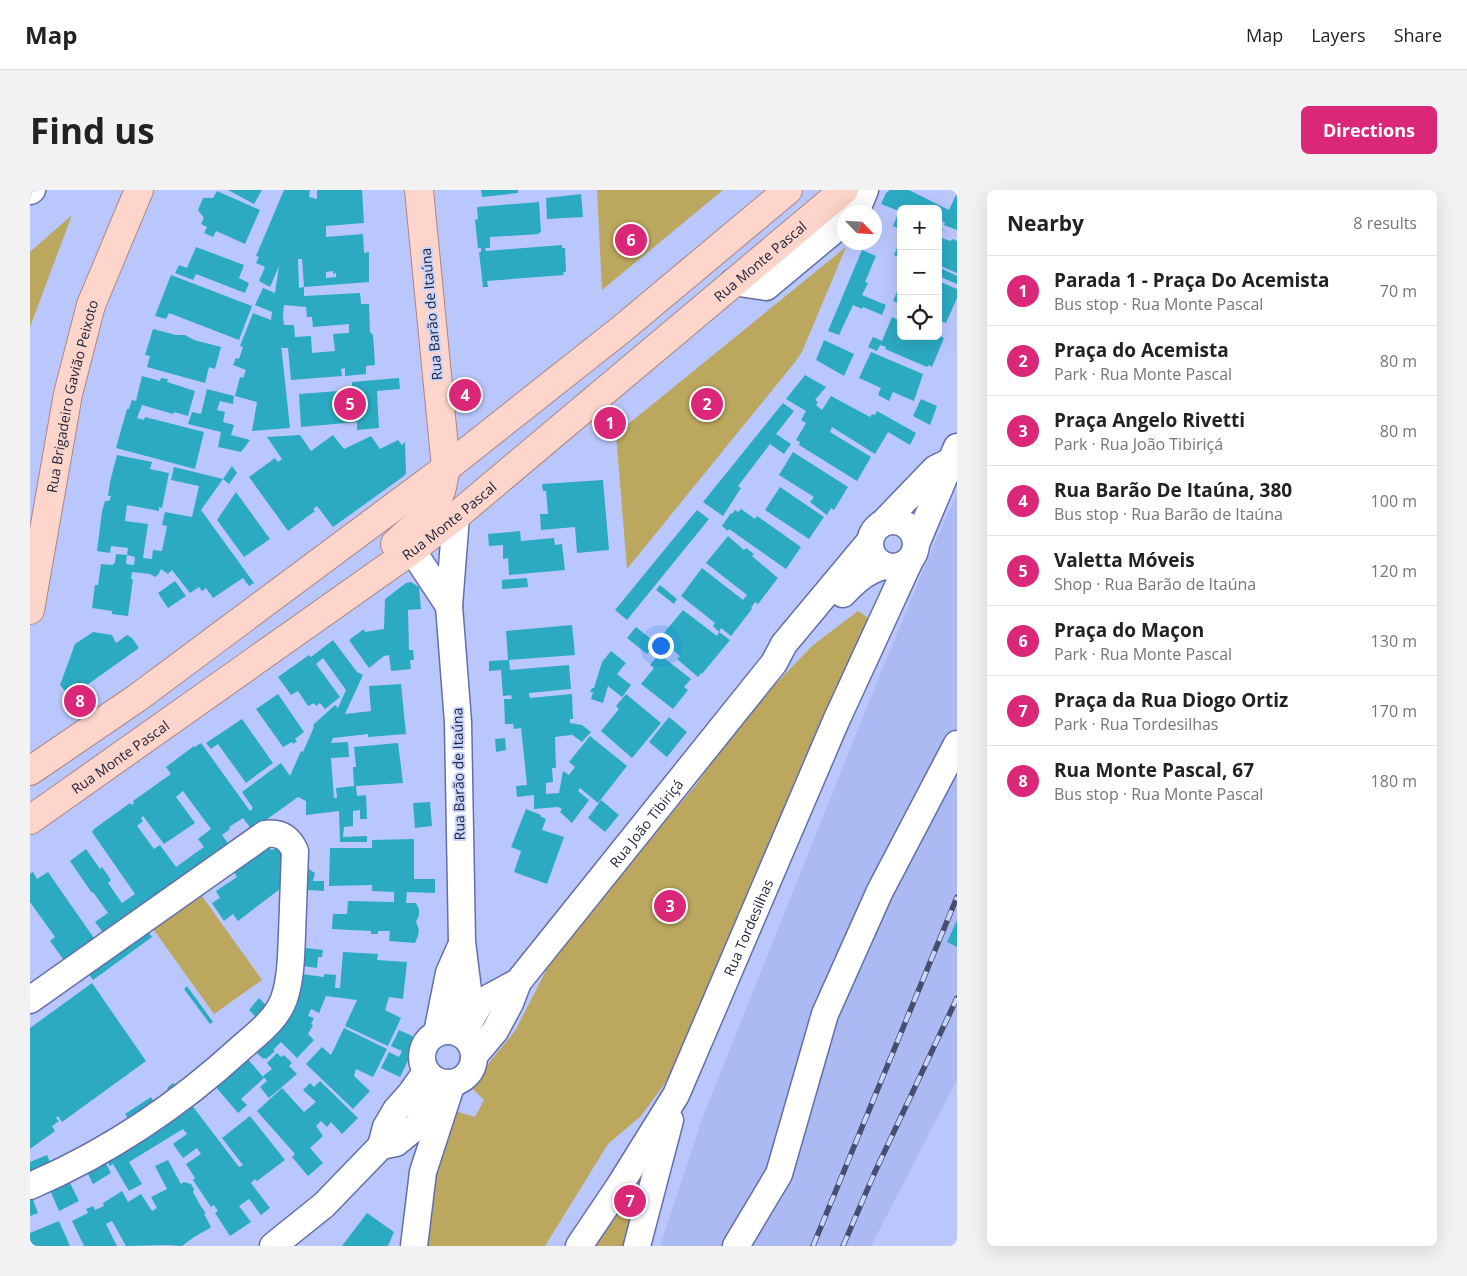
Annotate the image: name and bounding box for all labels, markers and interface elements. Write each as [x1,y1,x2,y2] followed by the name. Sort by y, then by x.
[25,18,77,51] text: Map
[1246,23,1283,47] text: Map
[1311,23,1366,47] text: Layers
[1394,23,1442,47] text: Share
[1301,106,1437,154] button: Directions
[30,107,155,154] text: Find us
[837,205,882,250] north arrow
[897,205,942,340] map controls
[897,205,942,250] button: +
[1007,209,1084,237] text: Nearby
[1353,212,1417,234] text: 8 results
[709,216,810,305] street label: Rua Monte Pascal
[615,221,647,259] pin: 6
[416,247,446,381] street label: Rua Barão de Itaúna
[897,250,942,295] button: −
[1054,267,1330,293] text: Parada 1 - Praça Do Acemista
[1018,280,1028,302] text: 1
[1380,280,1417,302] text: 70 m
[1054,293,1263,315] text: Bus stop · Rua Monte Pascal
[897,295,942,340] button: locate
[41,296,102,494] street label: Rua Brigadeiro Gavião Peixoto
[1054,337,1229,363] text: Praça do Acemista
[1018,350,1028,372] text: 2
[1380,350,1417,372] text: 80 m
[1054,363,1232,385] text: Park · Rua Monte Pascal
[449,376,481,414] pin: 4
[334,385,366,423] pin: 5
[691,385,723,423] pin: 2
[594,404,626,442] pin: 1
[1054,407,1245,433] text: Praça Angelo Rivetti
[1018,420,1028,442] text: 3
[1380,420,1417,442] text: 80 m
[1054,433,1223,455] text: Park · Rua João Tibiriçá
[398,477,500,564] street label: Rua Monte Pascal
[1054,477,1292,503] text: Rua Barão De Itaúna, 380
[1018,490,1028,512] text: 4
[1371,490,1417,512] text: 100 m
[1054,503,1283,525] text: Bus stop · Rua Barão de Itaúna
[1054,547,1195,573] text: Valetta Móveis
[1018,560,1028,582] text: 5
[1371,560,1417,582] text: 120 m
[1054,573,1256,595] text: Shop · Rua Barão de Itaúna
[1054,617,1204,643] text: Praça do Maçon
[1018,630,1028,652] text: 6
[1371,630,1417,652] text: 130 m
[648,633,674,659] your location
[1054,643,1232,665] text: Park · Rua Monte Pascal
[64,682,96,720] pin: 8
[1054,687,1288,713] text: Praça da Rua Diogo Ortiz
[1018,700,1028,722] text: 7
[1371,700,1417,722] text: 170 m
[447,707,469,841] street label: Rua Barão de Itaúna
[1054,713,1219,735] text: Park · Rua Tordesilhas
[67,715,173,798] street label: Rua Monte Pascal
[1054,757,1254,783] text: Rua Monte Pascal, 67
[1018,770,1028,792] text: 8
[1371,770,1417,792] text: 180 m
[605,775,687,871] street label: Rua João Tibiriçá
[1054,783,1263,805] text: Bus stop · Rua Monte Pascal
[719,875,777,979] street label: Rua Tordesilhas
[654,887,686,925] pin: 3
[614,1182,646,1220] pin: 7

